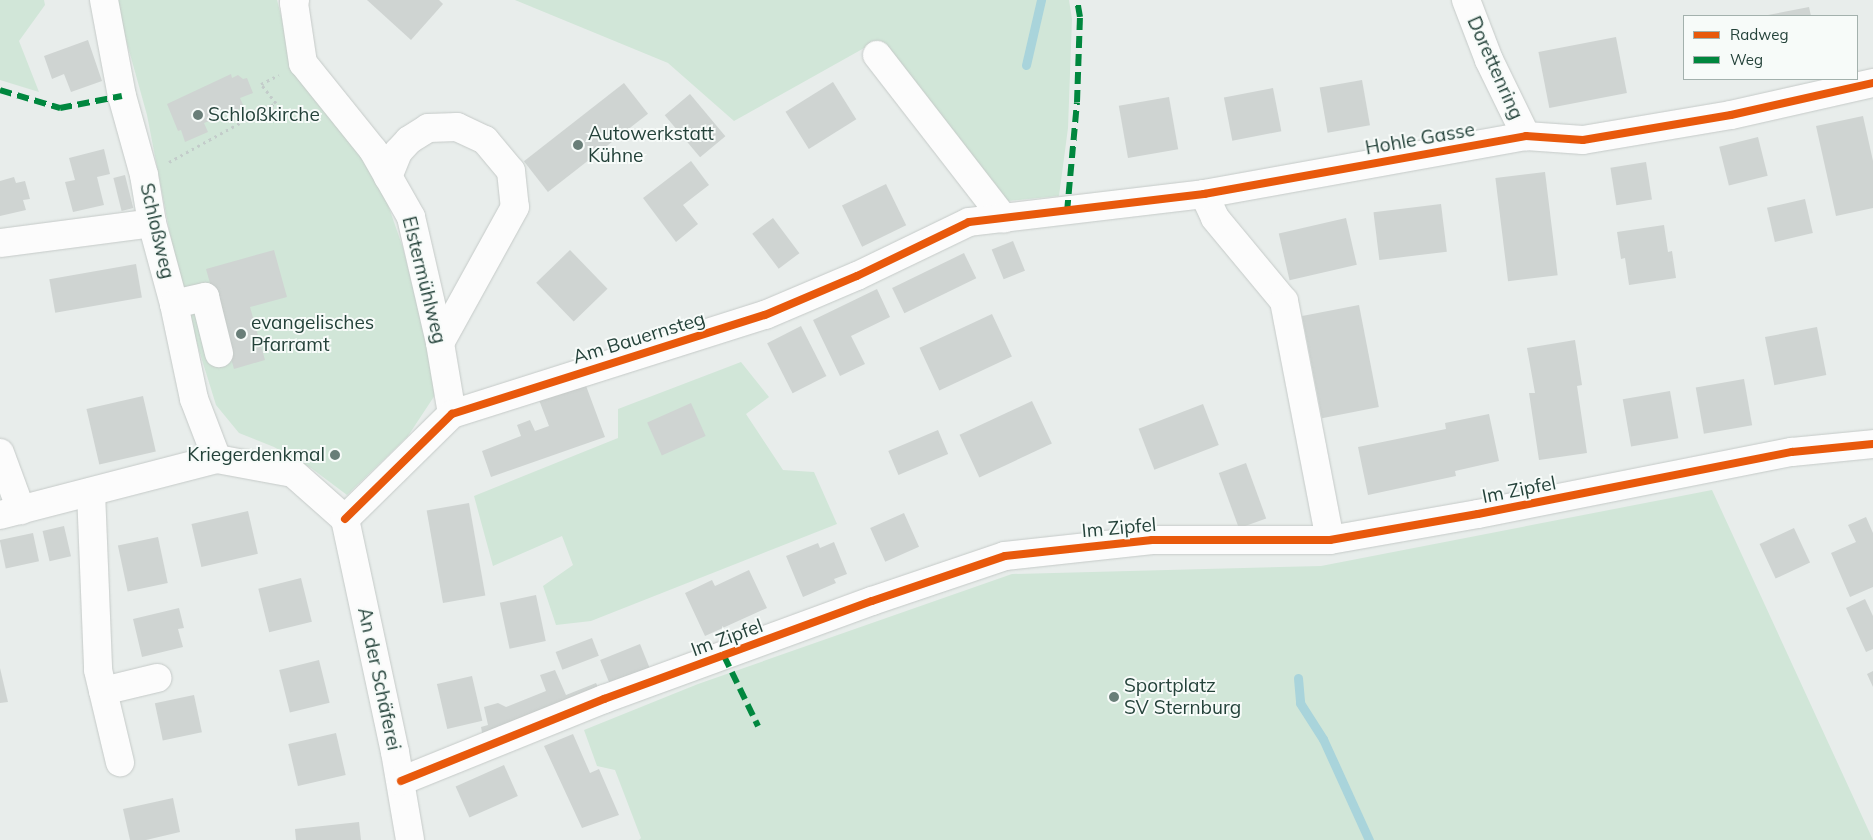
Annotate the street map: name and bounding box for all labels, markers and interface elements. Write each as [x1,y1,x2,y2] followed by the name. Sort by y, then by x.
[1462,13,1528,123] street label: Dorettenring
[1683,15,1858,80] legend
[1730,25,1788,44] text: Radweg
[1730,50,1763,69] text: Weg
[208,104,320,126] place label: Schloßkirche
[192,109,204,121] marker: Schloßkirche
[1363,118,1477,160] street label: Hohle Gasse
[588,123,714,167] place label: Autowerkstatt Kühne
[572,139,584,151] marker: Autowerkstatt Kühne
[135,181,179,281] street label: Schloßweg
[397,214,451,346] street label: Elstermühlweg
[570,307,708,369] street label: Am Bauernsteg
[251,312,374,356] place label: evangelisches Pfarramt
[235,328,247,340] marker: evangelisches Pfarramt
[187,444,325,466] place label: Kriegerdenkmal
[329,449,341,461] marker: Kriegerdenkmal
[1480,472,1558,508] street label: Im Zipfel
[1081,513,1157,543] street label: Im Zipfel
[353,605,405,753] street label: An der Schäferei
[688,615,766,661] street label: Im Zipfel
[1124,675,1241,719] place label: Sportplatz SV Sternburg
[1108,691,1120,703] marker: Sportplatz SV Sternburg

